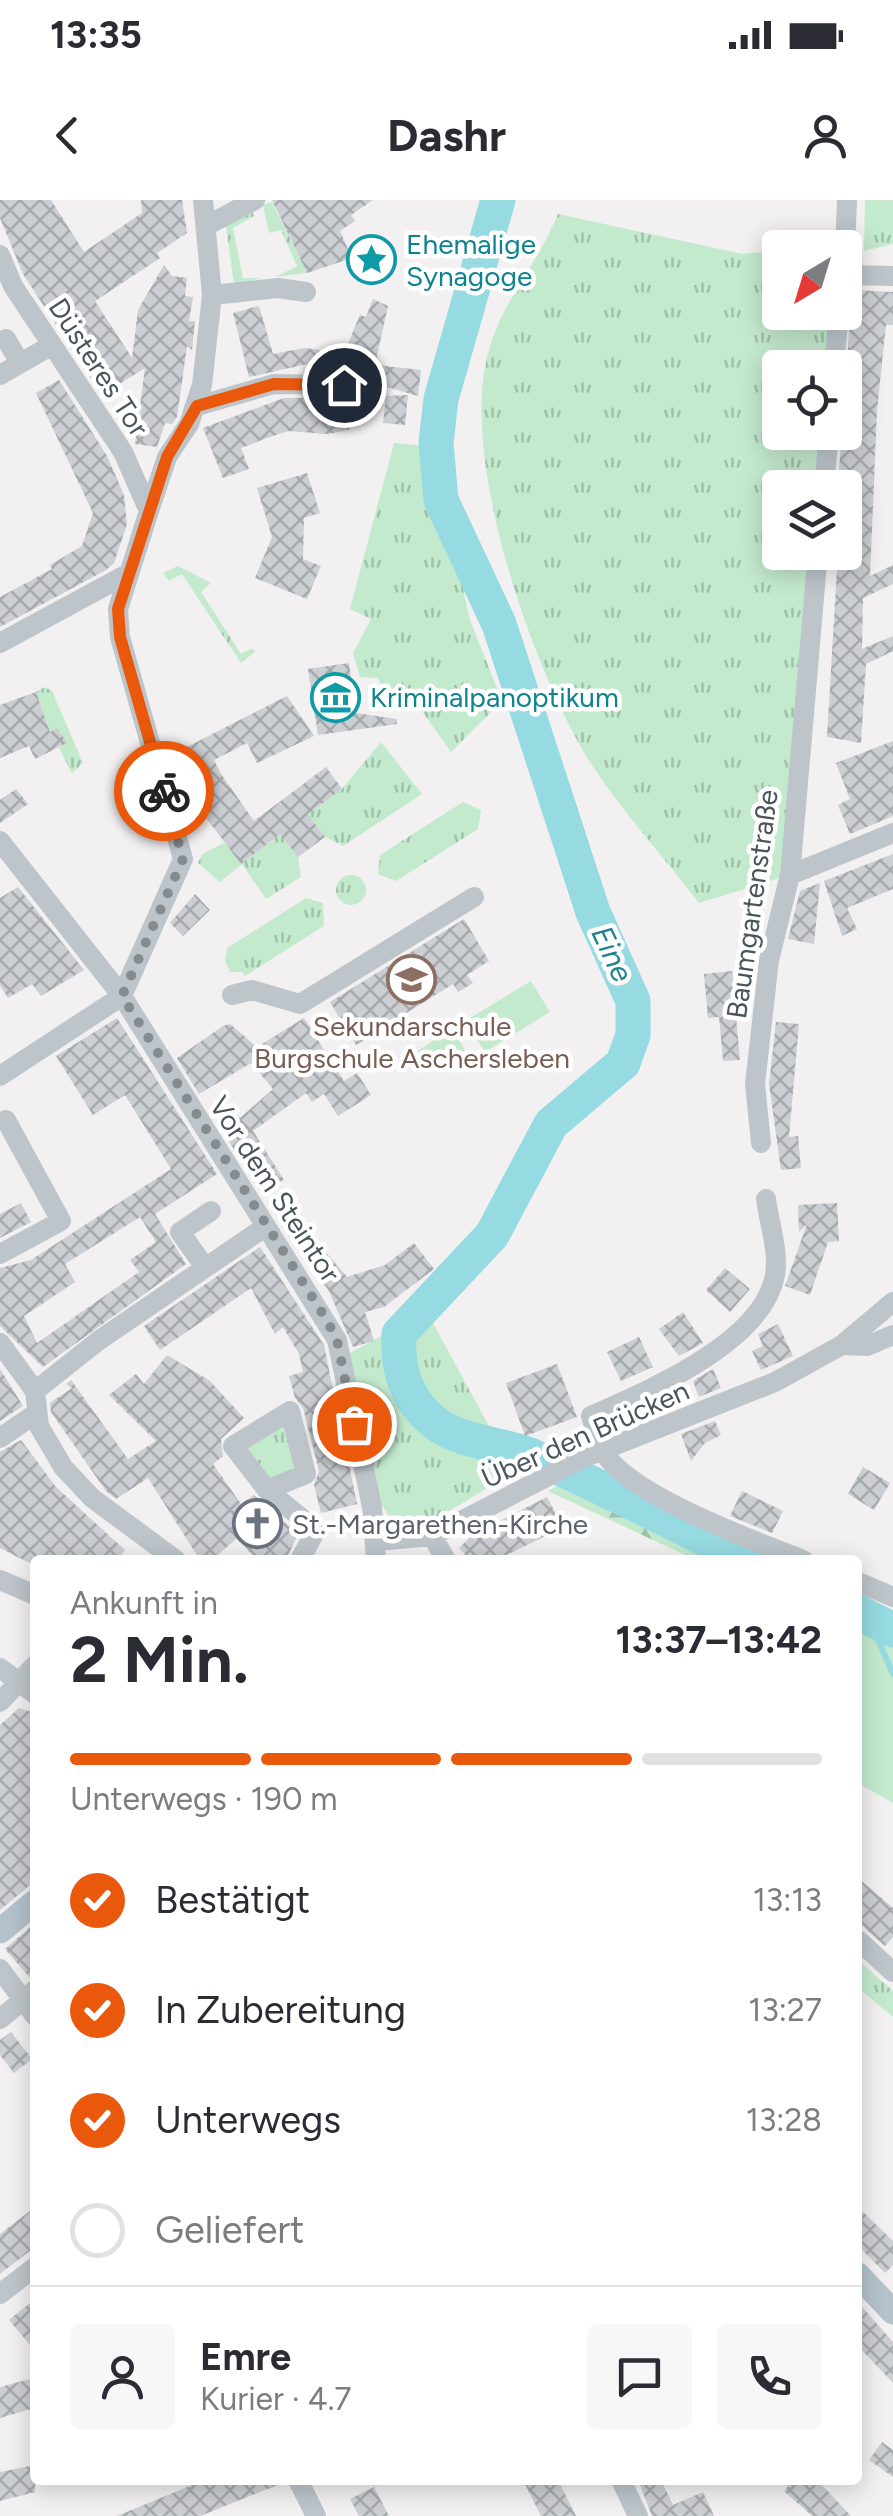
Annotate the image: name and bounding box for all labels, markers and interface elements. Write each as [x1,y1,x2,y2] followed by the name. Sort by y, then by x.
[50,12,142,58] text: 13:35
[40,108,95,163] icon: back
[387,108,506,162] text: Dashr
[798,108,853,163] icon: person
[406,227,536,293] place label: Ehemalige Synagoge
[762,230,862,330] north arrow
[762,230,862,570] map controls
[345,234,397,286] place icon: Ehemalige Synagoge
[42,292,157,443] street label: Düsteres Tor
[302,343,387,428] pin
[762,350,862,450] button: locate
[317,358,372,413] icon: home
[762,470,862,570] button: layers
[309,671,361,723] museum icon: Kriminalpanoptikum
[370,680,619,714] place label: Kriminalpanoptikum
[114,741,214,841] courier
[137,764,192,819] icon: bike
[719,787,785,1021] street label: Baumgartenstraße
[583,920,641,988] water label: Eine
[386,953,438,1005] school or university icon: Sekundarschule Burgschule Aschersleben
[254,1009,570,1075] place label: Sekundarschule Burgschule Aschersleben
[202,1090,348,1289] street label: Vor dem Steintor
[476,1373,694,1495] street label: Über den Brücken
[312,1382,397,1467] pin
[327,1397,382,1452] icon: bag
[231,1498,283,1550] church icon: St.-Margarethen-Kirche
[292,1507,588,1541] place label: St.-Margarethen-Kirche
[70,1584,218,1622] text: Ankunft in
[616,1617,822,1663] text: 13:37–13:42
[70,1620,249,1698] text: 2 Min.
[70,1780,338,1818] text: Unterwegs · 190 m
[70,1873,125,1928] icon: check
[155,1877,310,1923] text: Bestätigt
[753,1881,822,1919] text: 13:13
[70,1983,125,2038] icon: check
[155,1987,406,2033] text: In Zubereitung
[748,1991,822,2029] text: 13:27
[70,2093,125,2148] icon: check
[155,2097,341,2143] text: Unterwegs
[746,2101,822,2139] text: 13:28
[155,2207,304,2253] text: Geliefert
[70,2324,175,2429] button: person
[587,2324,692,2429] button: chat
[717,2324,822,2429] button: phone
[200,2334,291,2380] text: Emre
[200,2380,352,2418] text: Kurier · 4.7

